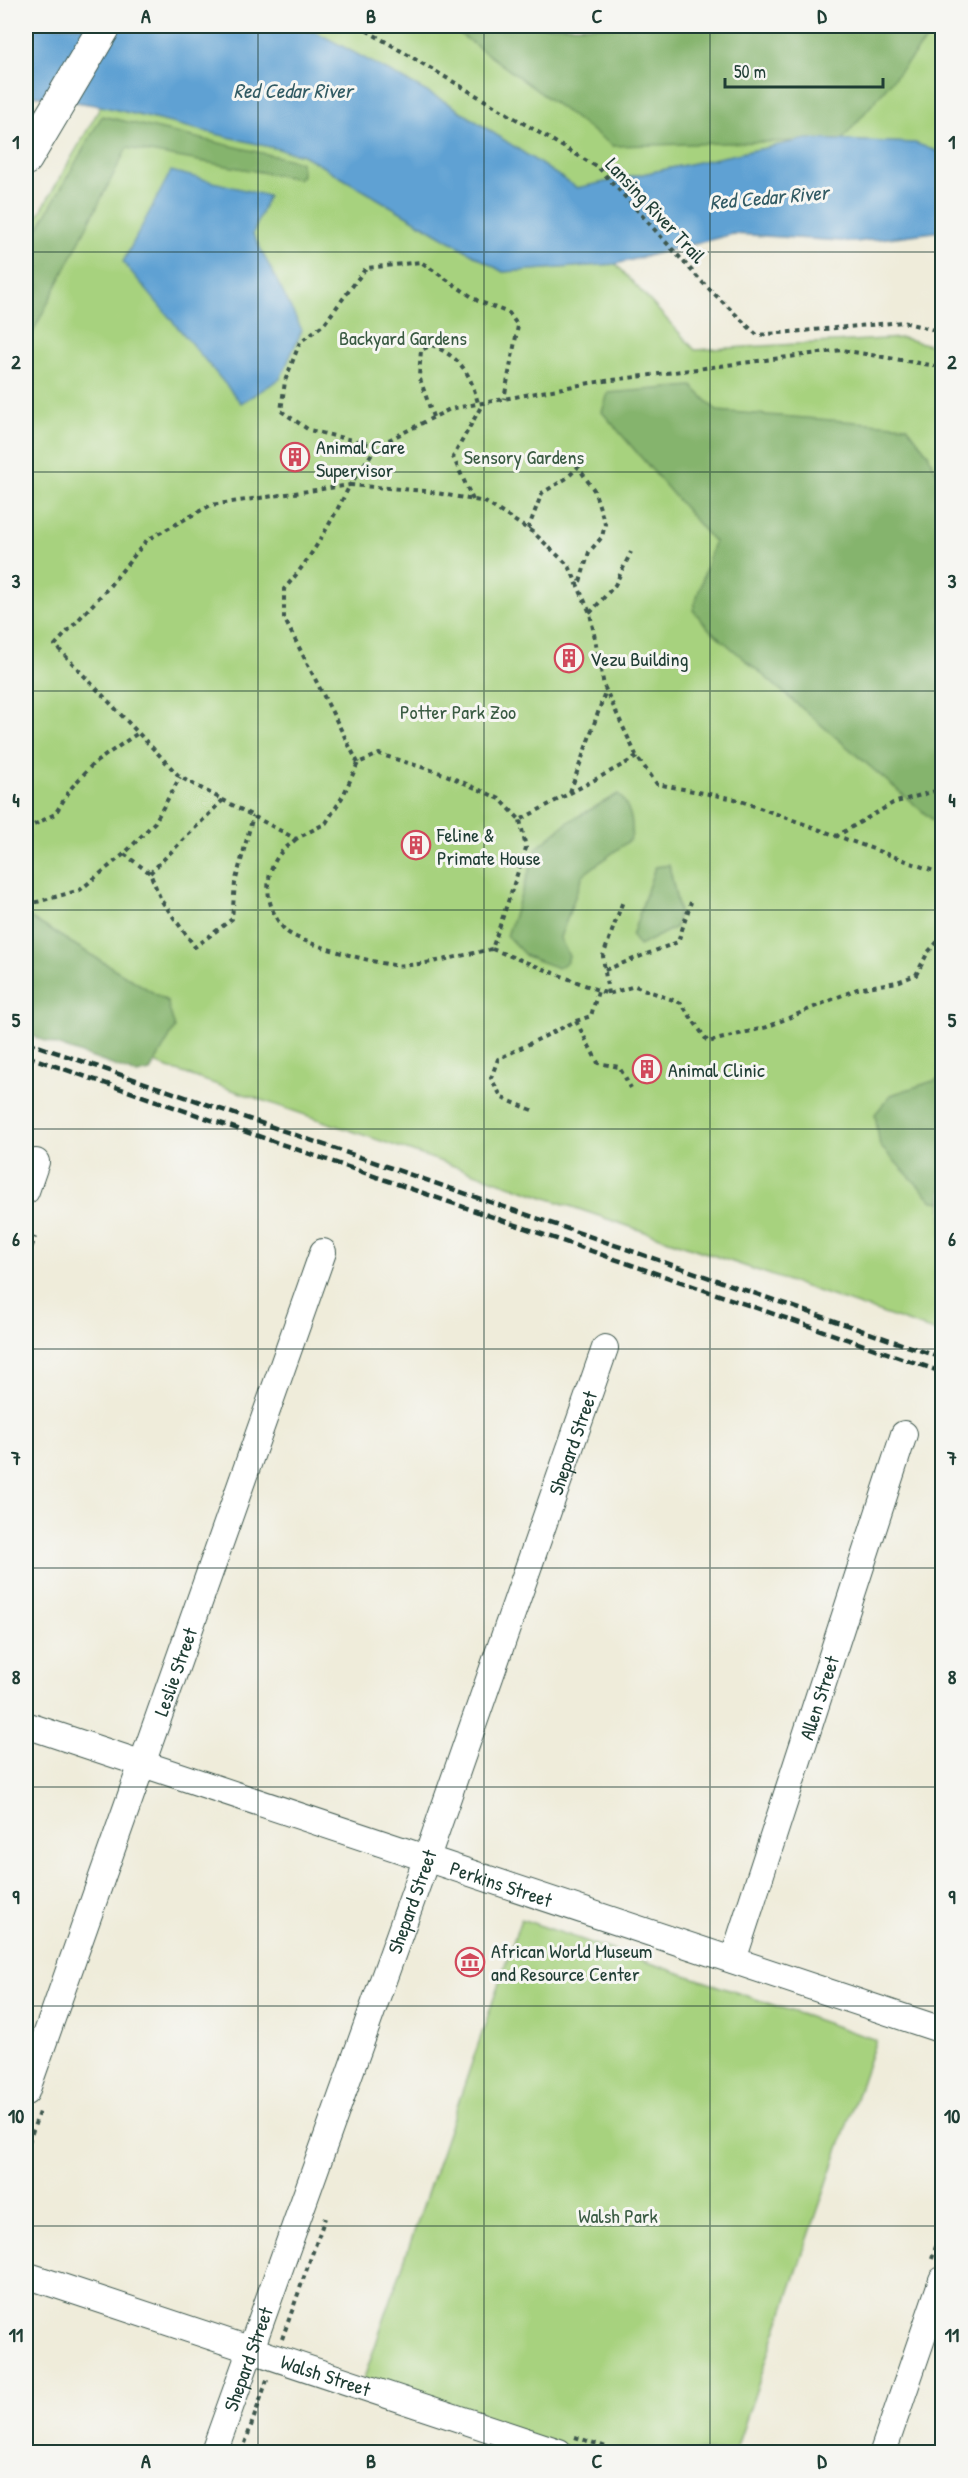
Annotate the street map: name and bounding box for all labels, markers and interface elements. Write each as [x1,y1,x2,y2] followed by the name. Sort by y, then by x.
[141,2,151,29] text: A
[366,2,376,29] text: B
[592,2,603,29] text: C
[817,2,827,29] text: D
[725,51,882,89] scale bar
[734,59,766,84] text: 50 m
[233,76,356,105] water label: Red Cedar River
[12,128,20,155] text: 1
[948,128,956,155] text: 1
[600,151,713,269] street label: Lansing River Trail
[708,177,833,217] water label: Red Cedar River
[339,324,467,351] park label: Backyard Gardens
[11,348,21,375] text: 2
[947,348,957,375] text: 2
[316,433,405,483] place label: Animal Care Supervisor
[279,441,311,473] building icon: Animal Care Supervisor
[464,443,584,470] park label: Sensory Gardens
[12,567,21,594] text: 3
[948,567,957,594] text: 3
[553,642,585,674] building icon: Vezu Building
[590,645,689,672] place label: Vezu Building
[400,698,516,725] park label: Potter Park Zoo
[12,786,20,813] text: 4
[948,786,956,813] text: 4
[436,821,541,871] place label: Feline & Primate House
[400,829,432,861] building icon: Feline & Primate House
[12,1006,21,1033] text: 5
[948,1006,957,1033] text: 5
[631,1053,663,1085] building icon: Animal Clinic
[668,1056,765,1083] place label: Animal Clinic
[12,1225,20,1252] text: 6
[948,1225,956,1252] text: 6
[541,1386,603,1498] street label: Shepard Street
[10,1444,21,1471] text: 7
[946,1444,957,1471] text: 7
[147,1623,203,1719] street label: Leslie Street
[792,1651,845,1743] street label: Allen Street
[12,1663,21,1690] text: 8
[948,1663,957,1690] text: 8
[380,1845,443,1957] street label: Shepard Street
[447,1854,557,1913] street label: Perkins Street
[12,1883,20,1910] text: 9
[948,1883,956,1910] text: 9
[491,1937,652,1987] place label: African World Museum and Resource Center
[454,1946,486,1978] museum icon: African World Museum and Resource Center
[8,2102,24,2129] text: 10
[944,2102,960,2129] text: 10
[578,2202,658,2229] park label: Walsh Park
[216,2302,279,2415] street label: Shepard Street
[9,2321,23,2348] text: 11
[945,2321,959,2348] text: 11
[278,2347,375,2402] street label: Walsh Street
[141,2447,151,2474] text: A
[366,2447,376,2474] text: B
[592,2447,603,2474] text: C
[817,2447,827,2474] text: D

